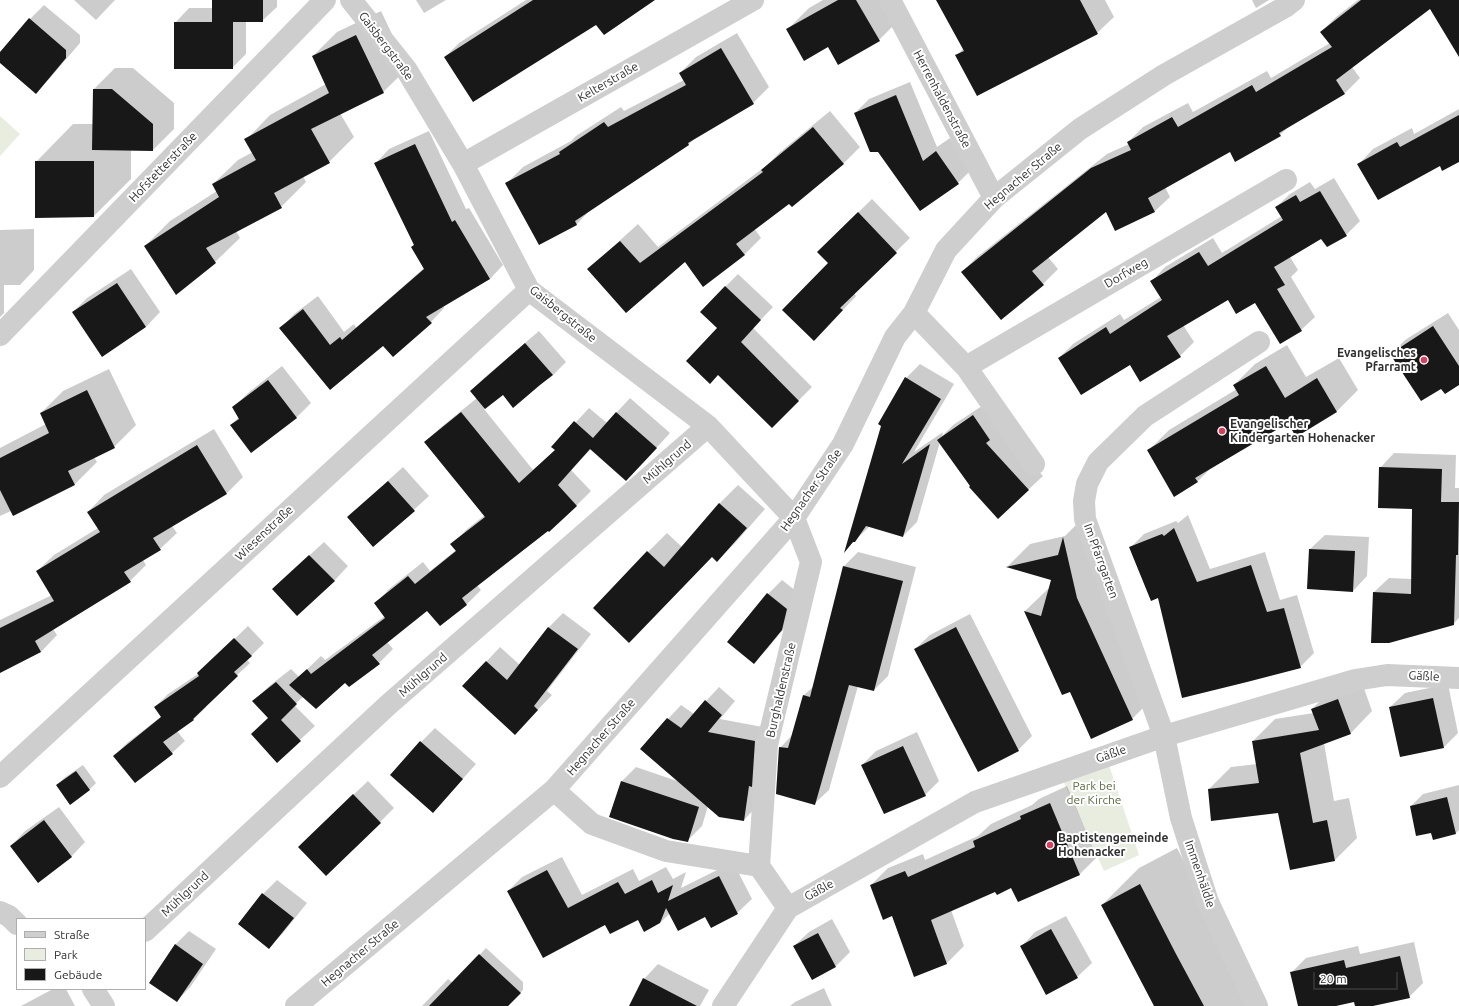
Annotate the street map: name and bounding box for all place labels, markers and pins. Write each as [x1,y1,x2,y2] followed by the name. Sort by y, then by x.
[1337,346,1416,374] place label: Evangelisches Pfarramt
[1419,355,1429,365] marker: Evangelisches Pfarramt
[1230,417,1375,445] place label: Evangelischer Kindergarten Hohenacker
[1217,426,1227,436] marker: Evangelischer Kindergarten Hohenacker
[1058,831,1168,859] place label: Baptistengemeinde Hohenacker
[1045,840,1055,850] marker: Baptistengemeinde Hohenacker

